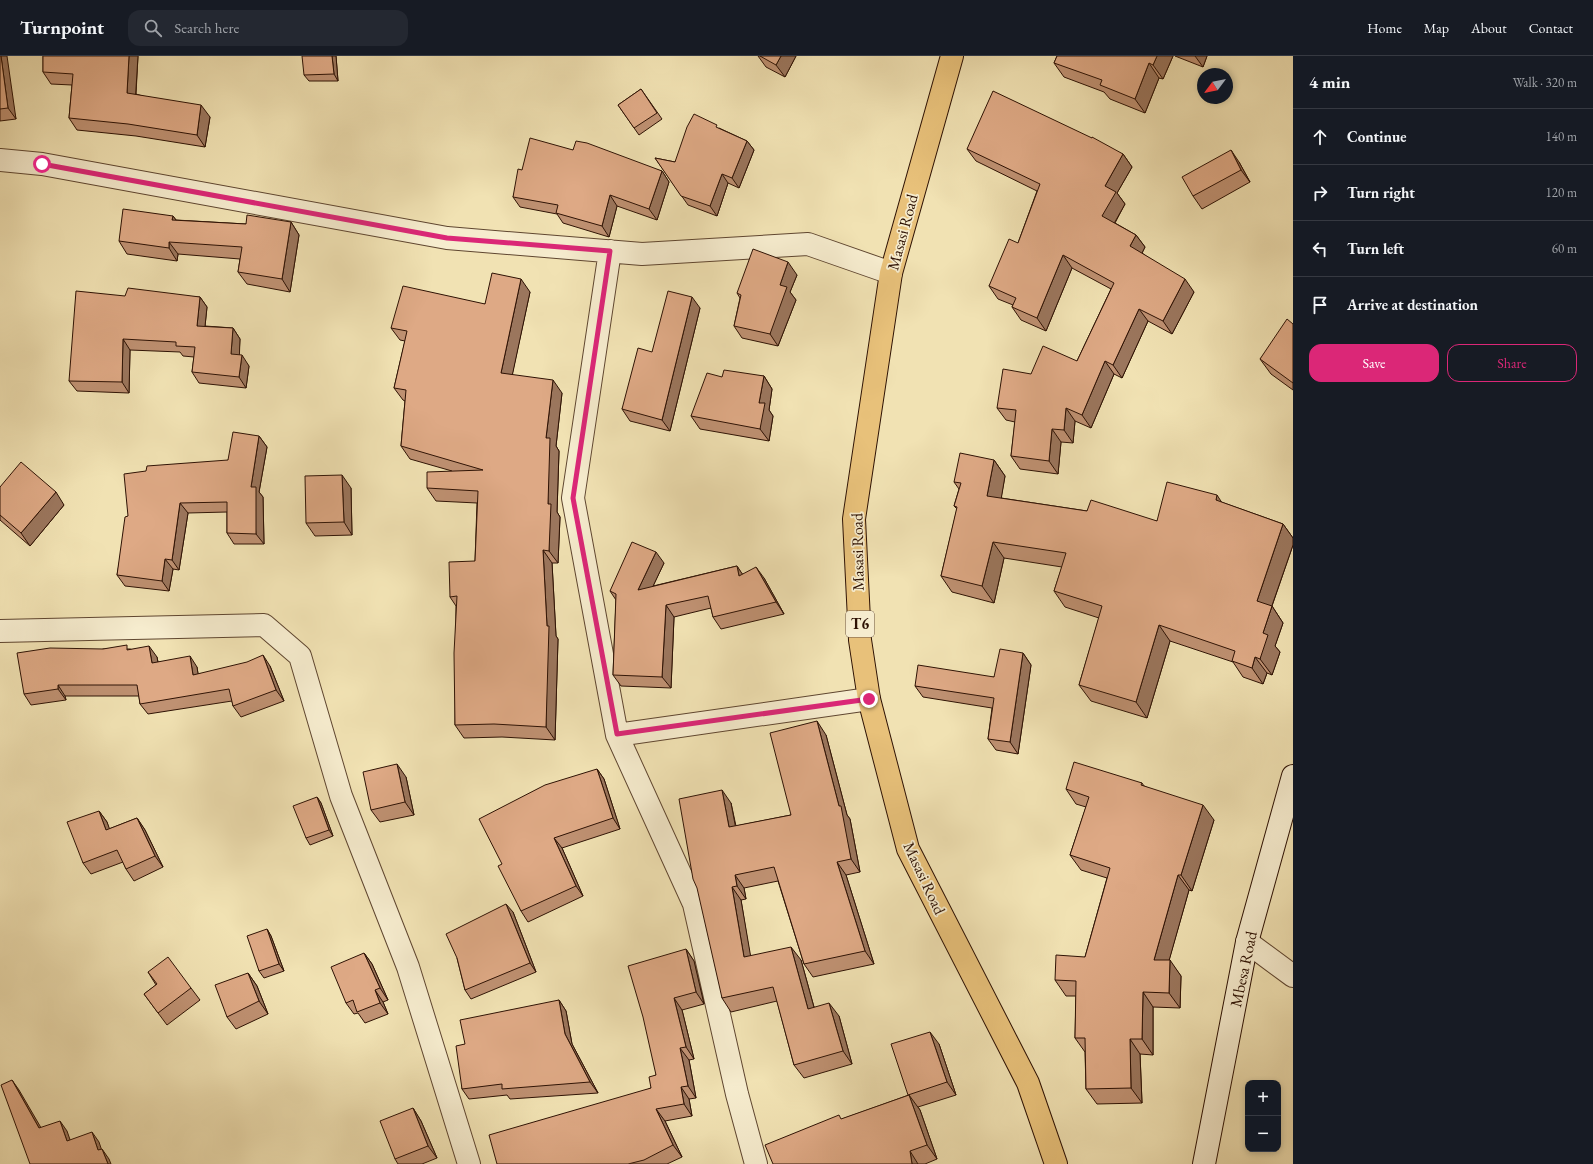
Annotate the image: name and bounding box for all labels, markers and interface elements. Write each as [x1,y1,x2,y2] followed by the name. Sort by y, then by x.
[128,10,408,46] search box
[20,15,104,40] text: Turnpoint
[142,17,164,39] icon: search
[174,18,239,37] text: Search here
[1367,19,1402,37] text: Home
[1424,19,1449,37] text: Map
[1471,19,1507,37] text: About
[1529,19,1573,37] text: Contact
[1197,68,1233,104] north arrow
[1309,71,1350,93] text: 4 min
[1513,74,1577,91] text: Walk · 320 m
[1309,126,1331,148] icon: ahead
[1347,127,1407,146] text: Continue
[1546,128,1577,145] text: 140 m
[33,155,51,173] route start
[1309,182,1331,204] icon: right
[1347,183,1415,202] text: Turn right
[1546,184,1577,201] text: 120 m
[882,191,923,272] street label: Masasi Road
[1309,238,1331,260] icon: left
[1347,239,1404,258] text: Turn left
[1552,240,1577,257] text: 60 m
[1309,294,1331,316] icon: arrive
[1347,295,1478,314] text: Arrive at destination
[1309,344,1439,382] button: Save
[1447,344,1577,382] button: Share
[846,512,869,591] street label: Masasi Road
[846,611,874,637] road number: T6
[860,690,878,708] route end
[899,839,951,919] street label: Masasi Road
[1225,928,1262,1009] street label: Mbesa Road
[1245,1080,1281,1152] map controls
[1245,1080,1281,1116] button: +
[1245,1116,1281,1152] button: −

